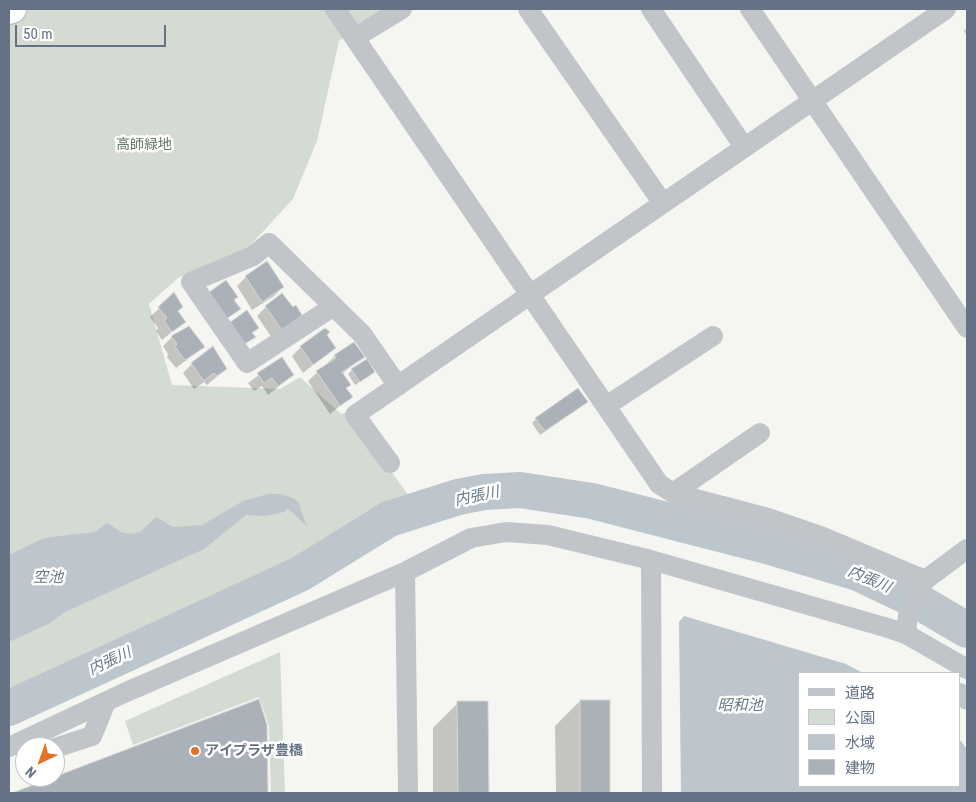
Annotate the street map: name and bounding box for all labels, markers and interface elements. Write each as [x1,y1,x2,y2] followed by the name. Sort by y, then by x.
[18,15,169,47] scale bar
[23,25,53,43] text: 50 m
[116,137,172,153] park label: 高師緑地
[453,484,501,510] water label: 内張川
[845,563,893,597] water label: 内張川
[33,569,63,587] water label: 空池
[86,644,134,680] water label: 内張川
[798,672,961,787] legend
[845,684,875,702] text: 道路
[718,697,762,715] water label: 昭和池
[845,709,875,727] text: 公園
[845,734,875,752] text: 水域
[15,737,65,787] north arrow
[205,743,303,759] place label: アイプラザ豊橋
[189,745,201,757] marker: アイプラザ豊橋
[845,759,875,777] text: 建物
[22,764,39,781] text: N

